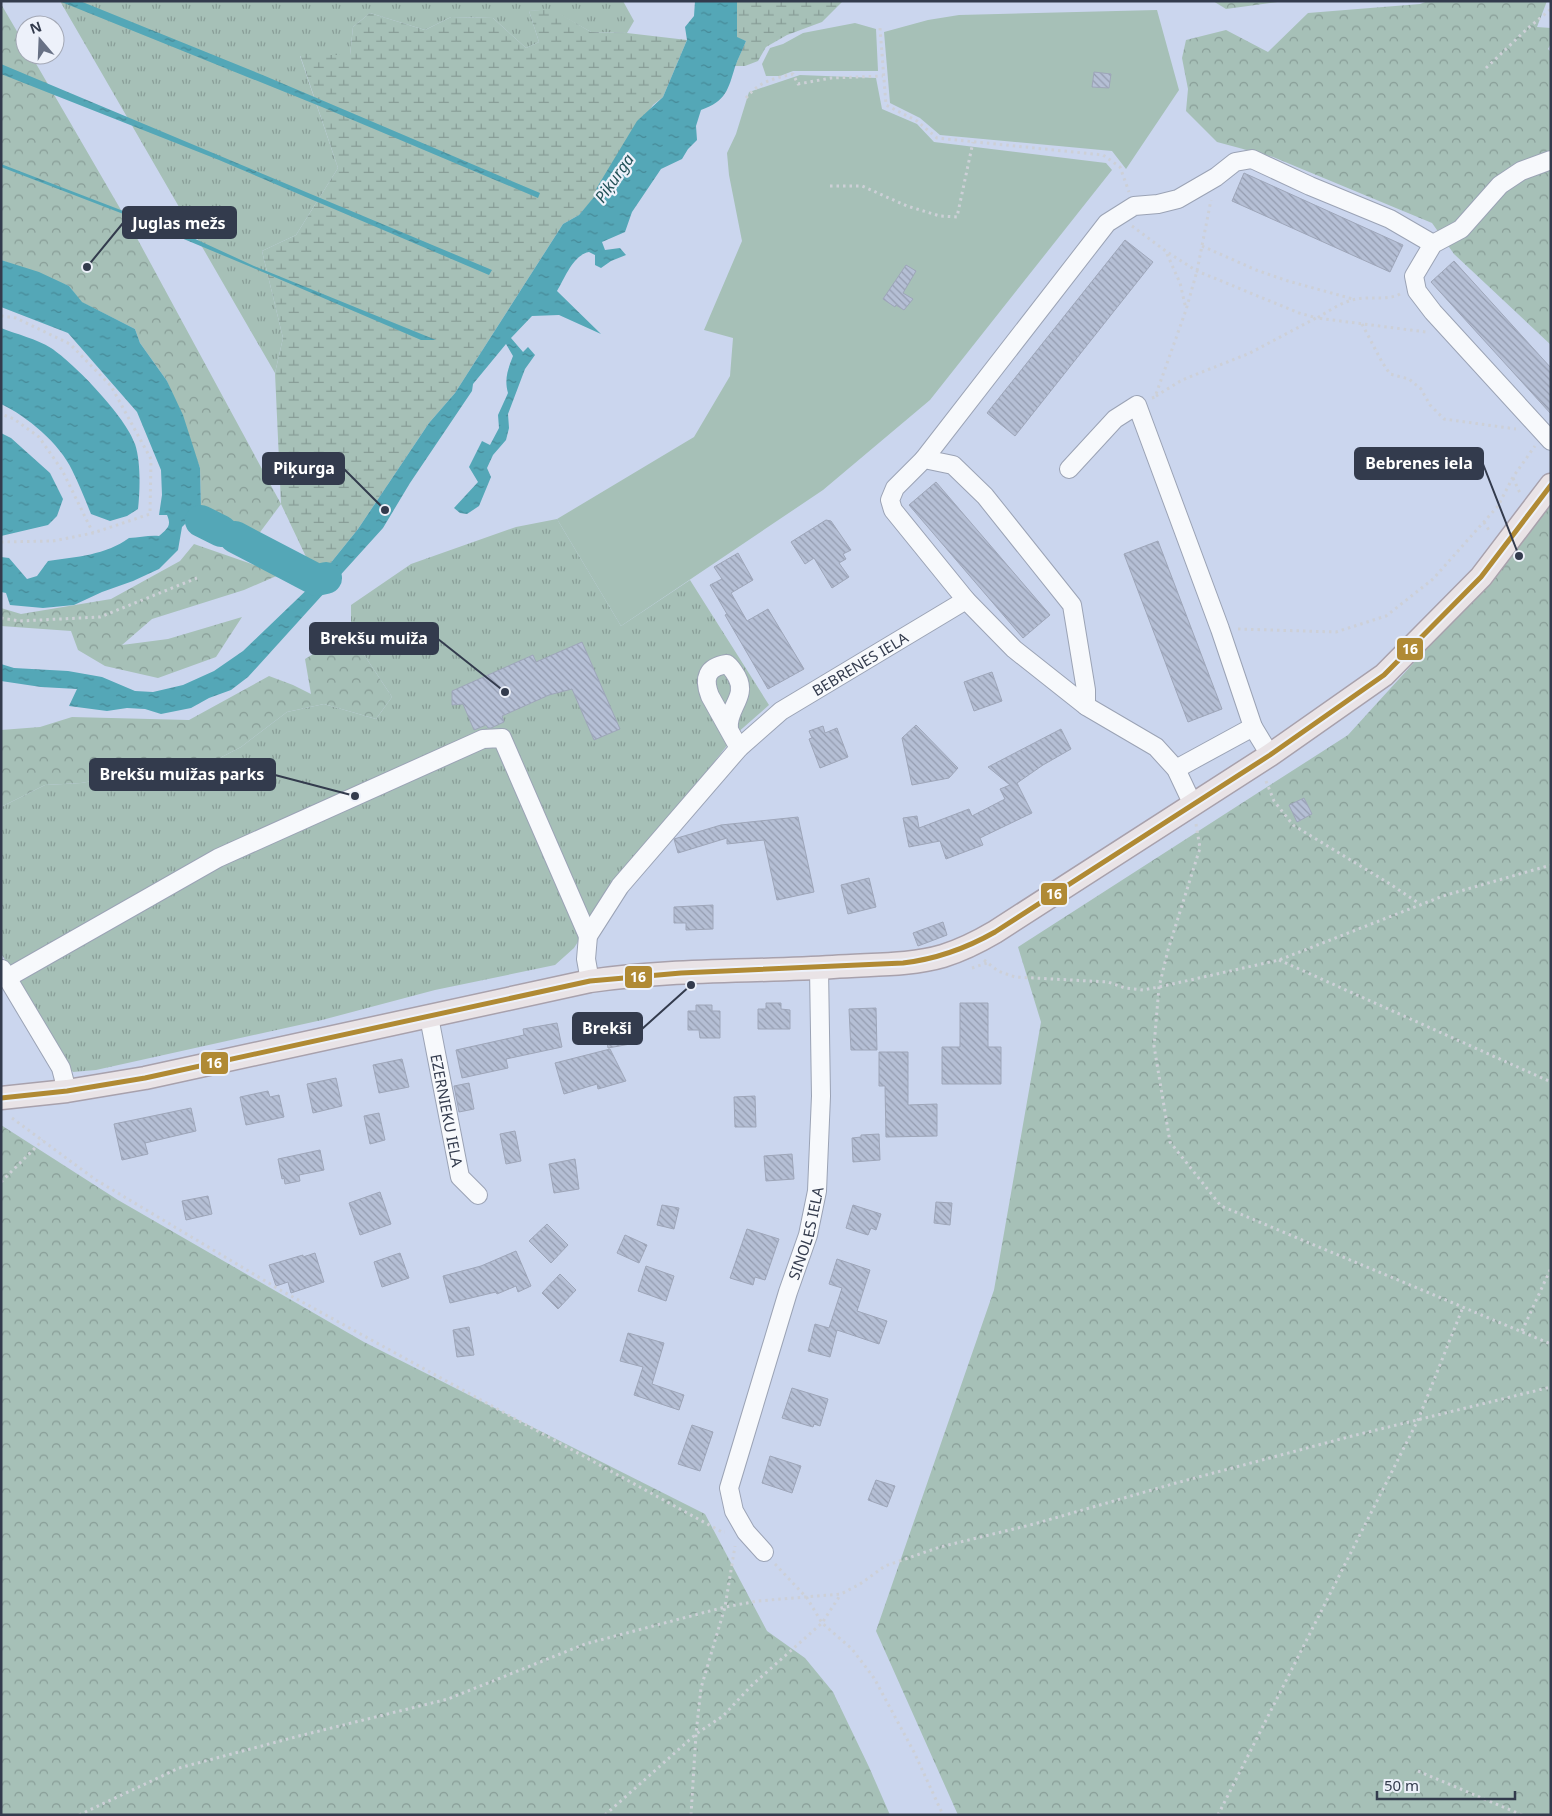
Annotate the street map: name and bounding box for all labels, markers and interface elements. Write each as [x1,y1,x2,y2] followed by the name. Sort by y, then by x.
[15,15,65,65] north arrow
[27,16,44,38] text: N
[589,149,639,207] water label: Piķurga
[123,207,236,238] callout: Juglas mežs
[130,212,226,234] text: Juglas mežs
[1355,448,1483,479] callout: Bebrenes iela
[1365,452,1473,474] text: Bebrenes iela
[263,453,344,484] callout: Piķurga
[273,457,335,479] text: Piķurga
[310,623,438,654] callout: Brekšu muiža
[320,627,428,649] text: Brekšu muiža
[808,627,912,700] street label: BEBRENES IELA
[1396,637,1424,661] line badge: 16
[1402,639,1418,658] text: 16
[90,759,275,790] callout: Brekšu muižas parks
[100,763,264,785] text: Brekšu muižas parks
[1040,882,1068,906] line badge: 16
[1046,884,1062,903] text: 16
[624,965,653,989] line badge: 16
[630,967,646,986] text: 16
[573,1013,642,1044] callout: Brekši
[582,1017,632,1039] text: Brekši
[200,1051,229,1075] line badge: 16
[426,1052,468,1169] street label: EZERNIEKU IELA
[206,1053,222,1072] text: 16
[783,1184,828,1282] street label: SINOLES IELA
[1377,1768,1514,1800] scale bar
[1384,1775,1419,1795] text: 50 m

